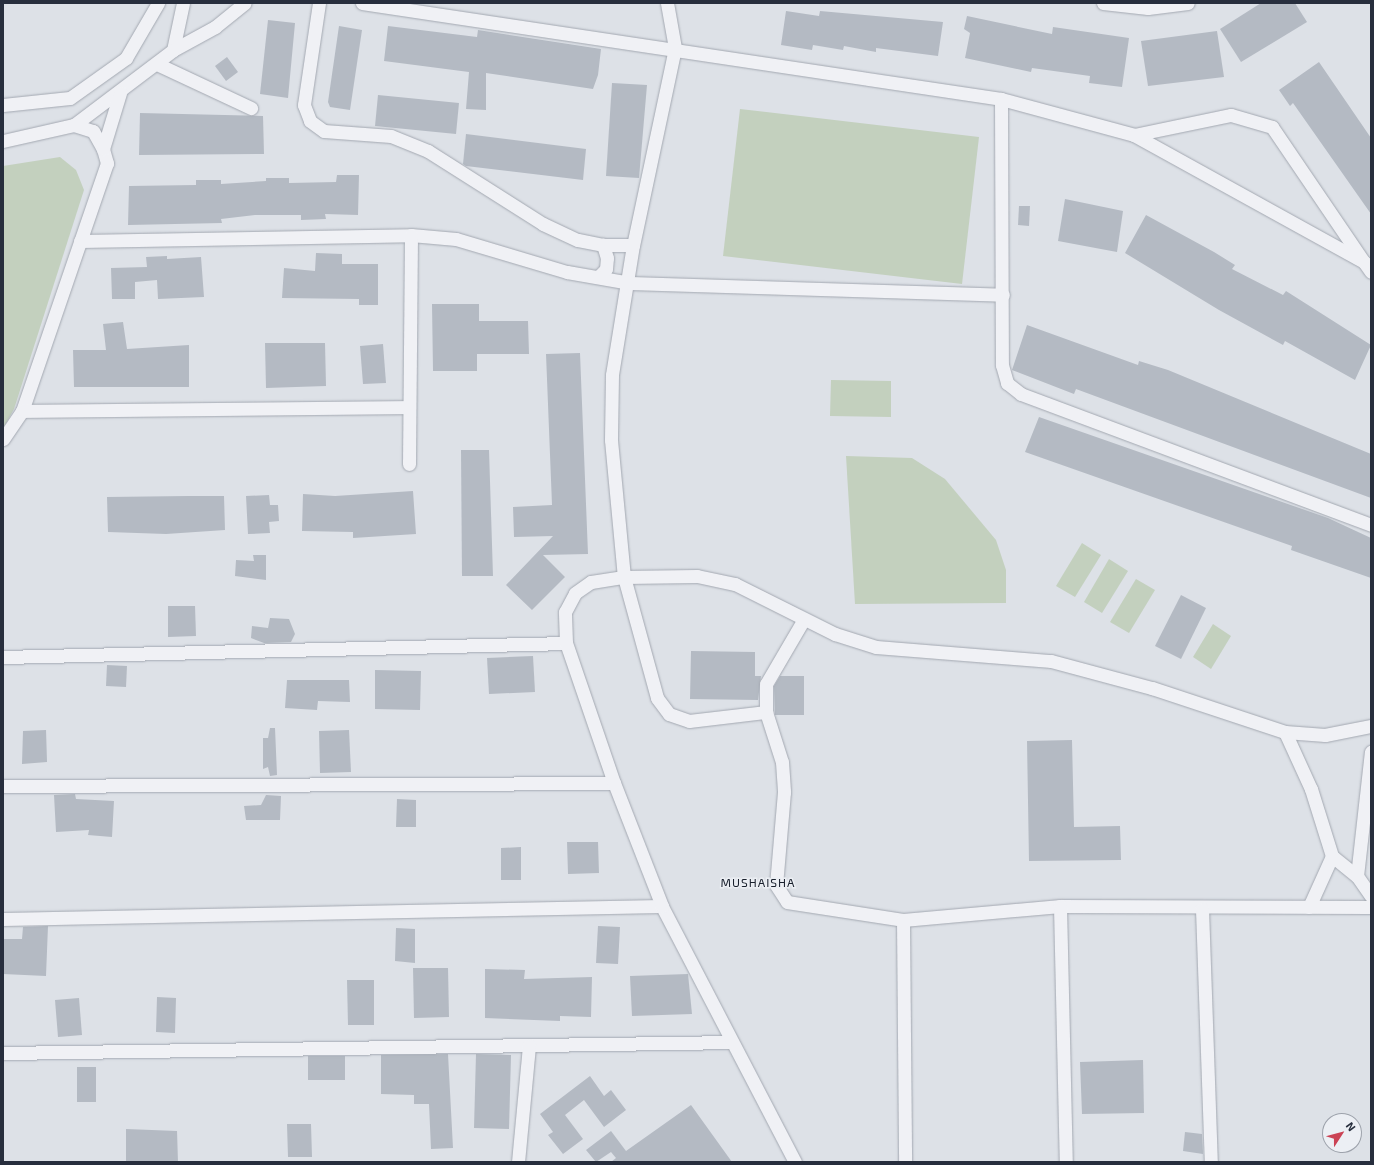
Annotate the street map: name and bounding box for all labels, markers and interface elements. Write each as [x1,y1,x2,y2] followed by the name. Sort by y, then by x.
[720,876,796,890] district label: MUSHAISHA
[1322,1113,1362,1153] north arrow
[1344,1119,1359,1133] text: N

